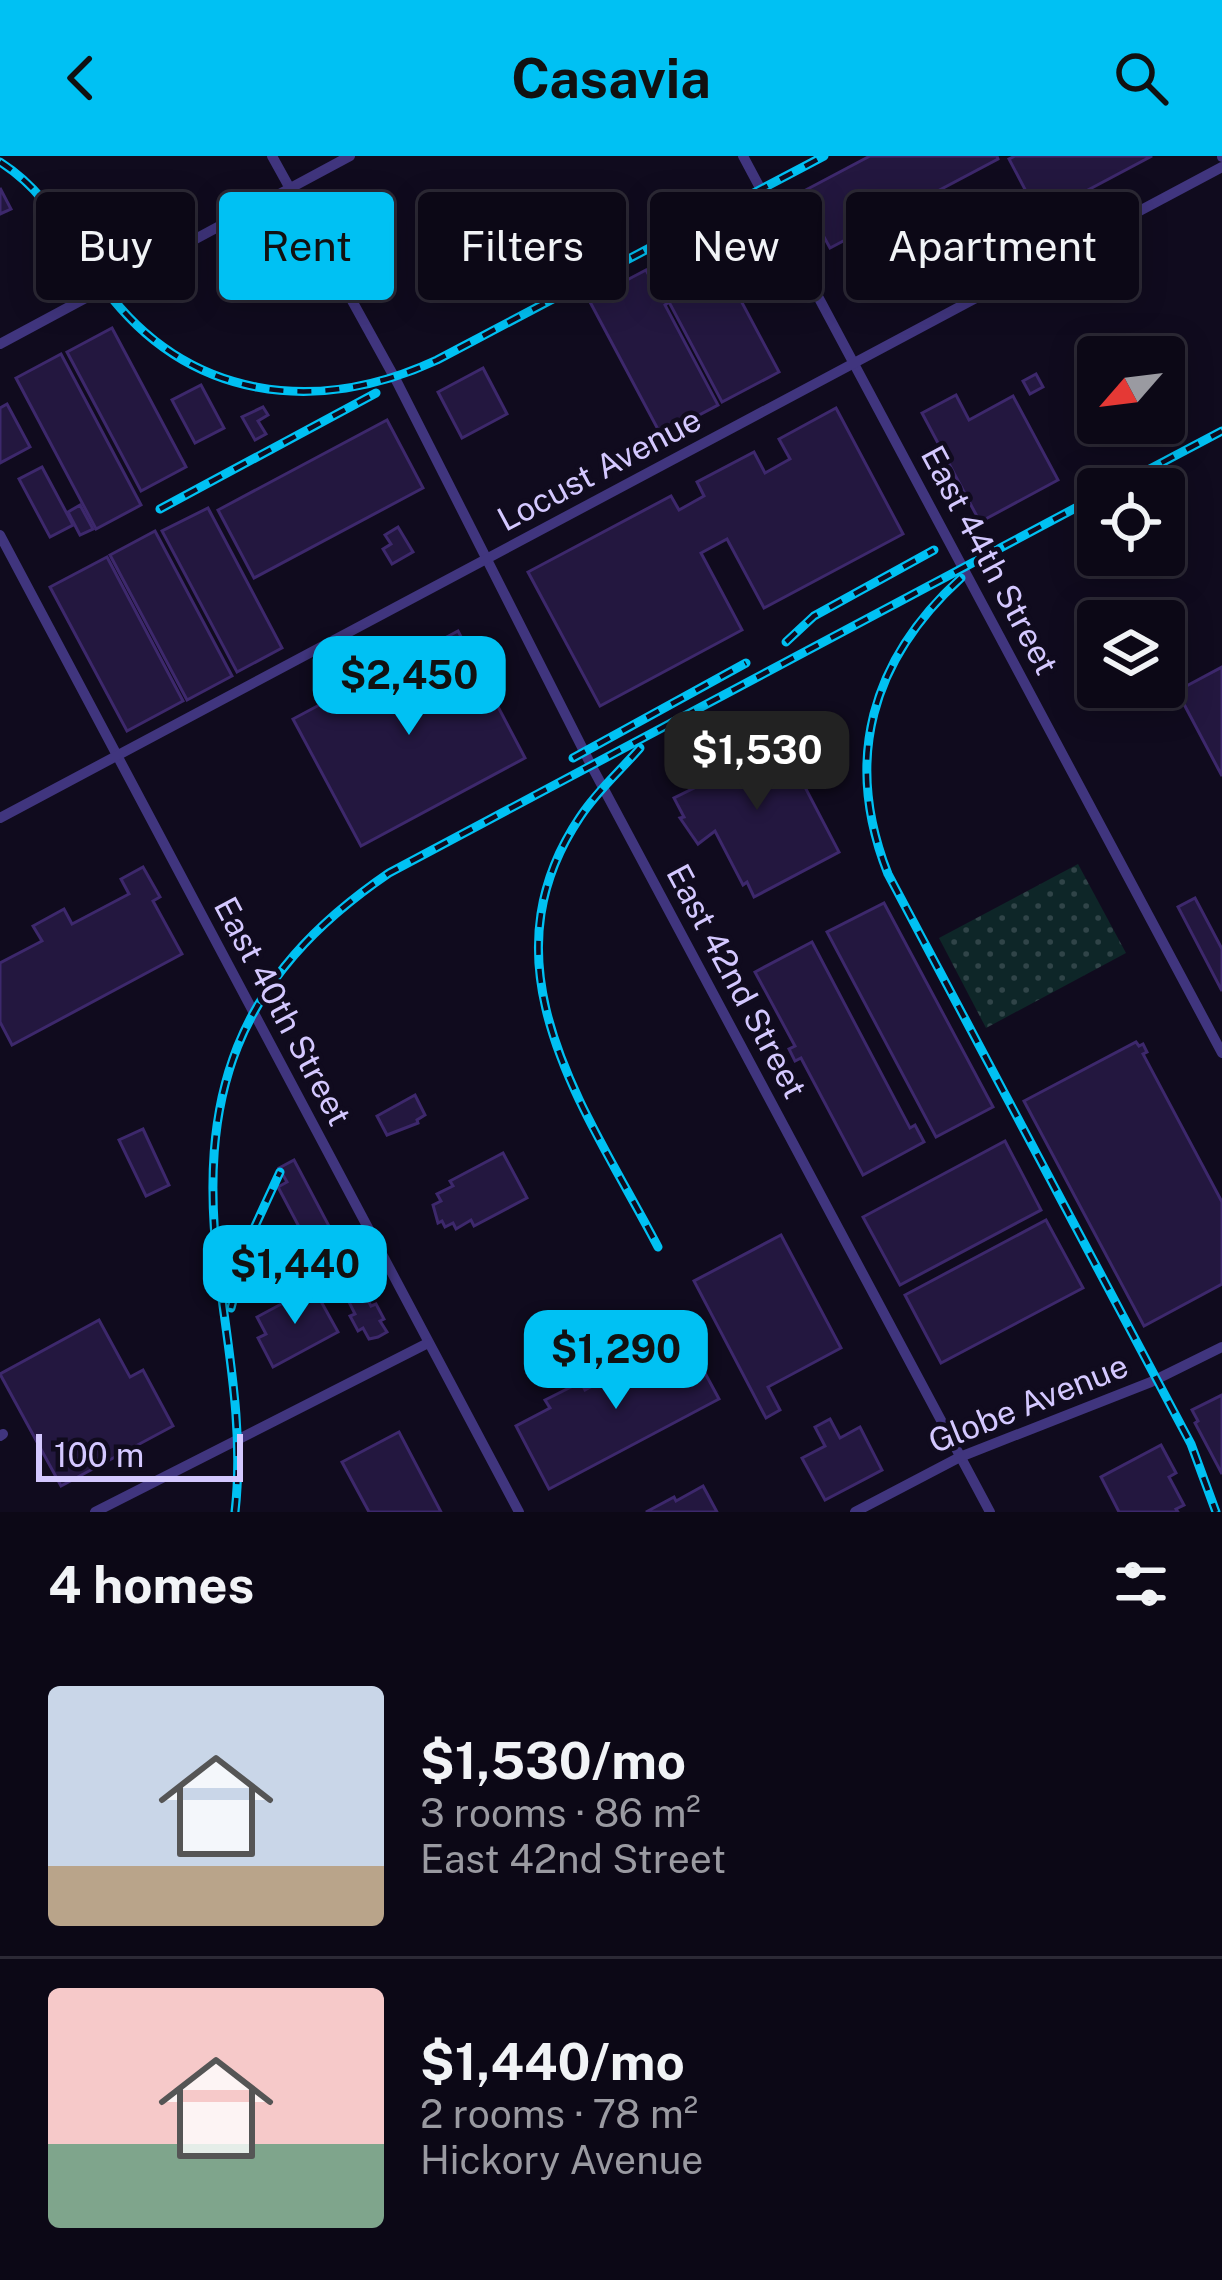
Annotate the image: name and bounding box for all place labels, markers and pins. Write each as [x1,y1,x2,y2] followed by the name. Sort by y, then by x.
[311,636,507,738] pin: $2,450
[659,711,855,813] pin: $1,530
[197,1225,393,1327] pin: $1,440
[518,1310,714,1412] pin: $1,290

